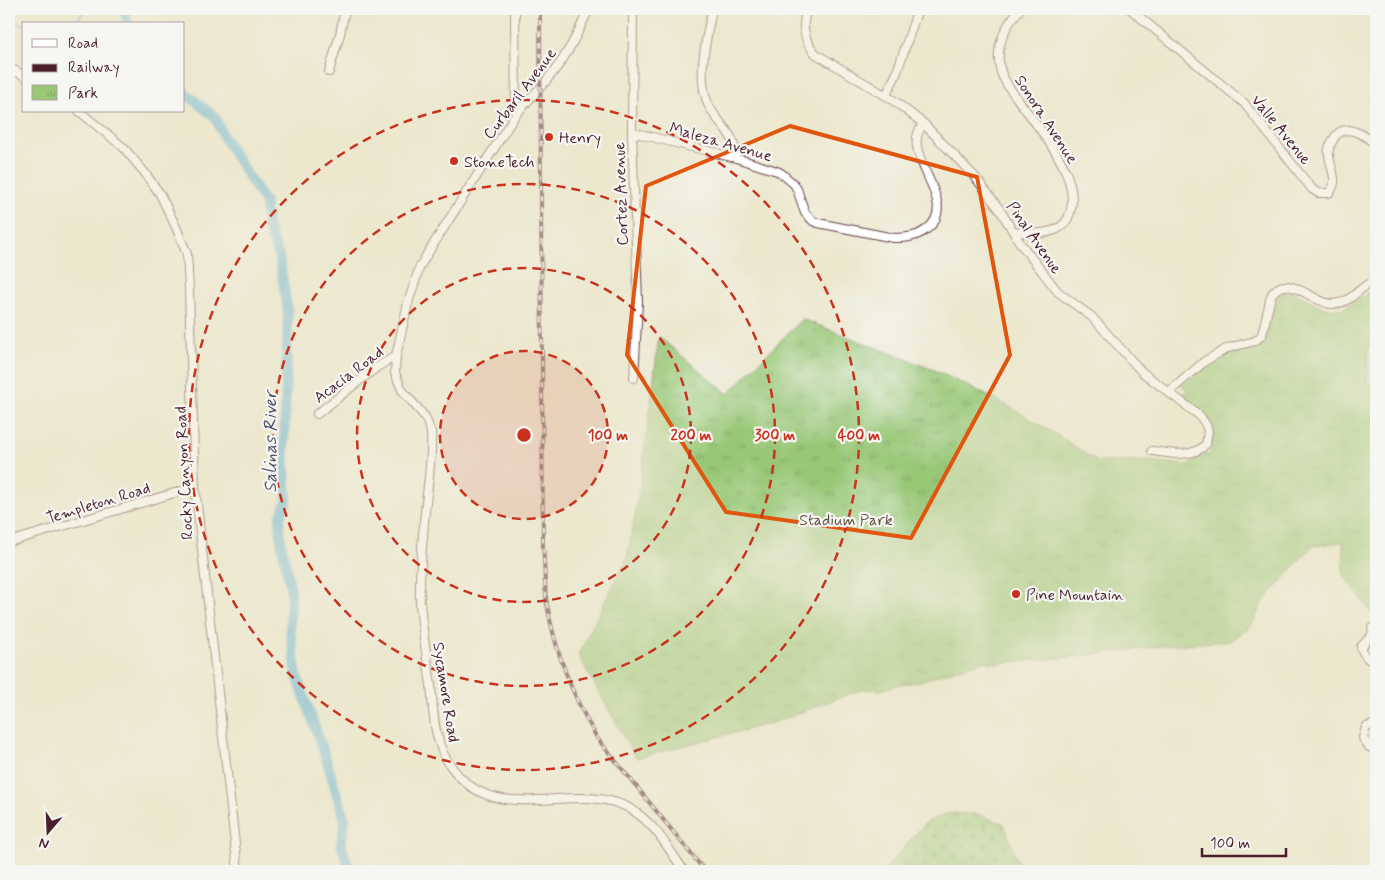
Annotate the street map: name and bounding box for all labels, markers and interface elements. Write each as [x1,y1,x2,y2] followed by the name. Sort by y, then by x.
[22,22,185,112] legend
[68,34,98,54] text: Road
[479,44,562,144] street label: Curbaril Avenue
[68,58,120,78] text: Railway
[1009,71,1082,168] street label: Sonora Avenue
[68,84,98,104] text: Park
[1246,91,1316,170] street label: Valle Avenue
[667,118,775,167] street label: Maleza Avenue
[559,128,601,149] place label: Henry
[543,131,555,143] marker: Henry
[609,141,634,246] street label: Cortez Avenue
[464,152,534,173] place label: StoneTech
[448,155,460,167] marker: StoneTech
[1001,197,1067,279] street label: Pinal Avenue
[310,342,388,408] street label: Acacia Road
[259,389,283,493] water label: Salinas River
[171,406,198,540] street label: Rocky Canyon Road
[515,426,533,444] centre of rings
[588,426,628,446] text: 100 m
[671,426,712,446] text: 200 m
[755,426,795,446] text: 300 m
[838,426,880,446] text: 400 m
[44,478,153,529] street label: Templeton Road
[799,510,893,531] park label: Stadium Park
[1026,585,1124,606] place label: Pine Mountain
[1010,588,1022,600] marker: Pine Mountain
[427,641,464,744] street label: Sycamore Road
[22,808,72,858] north arrow
[1202,825,1286,857] scale bar
[37,833,51,853] text: N
[1210,834,1250,854] text: 100 m

